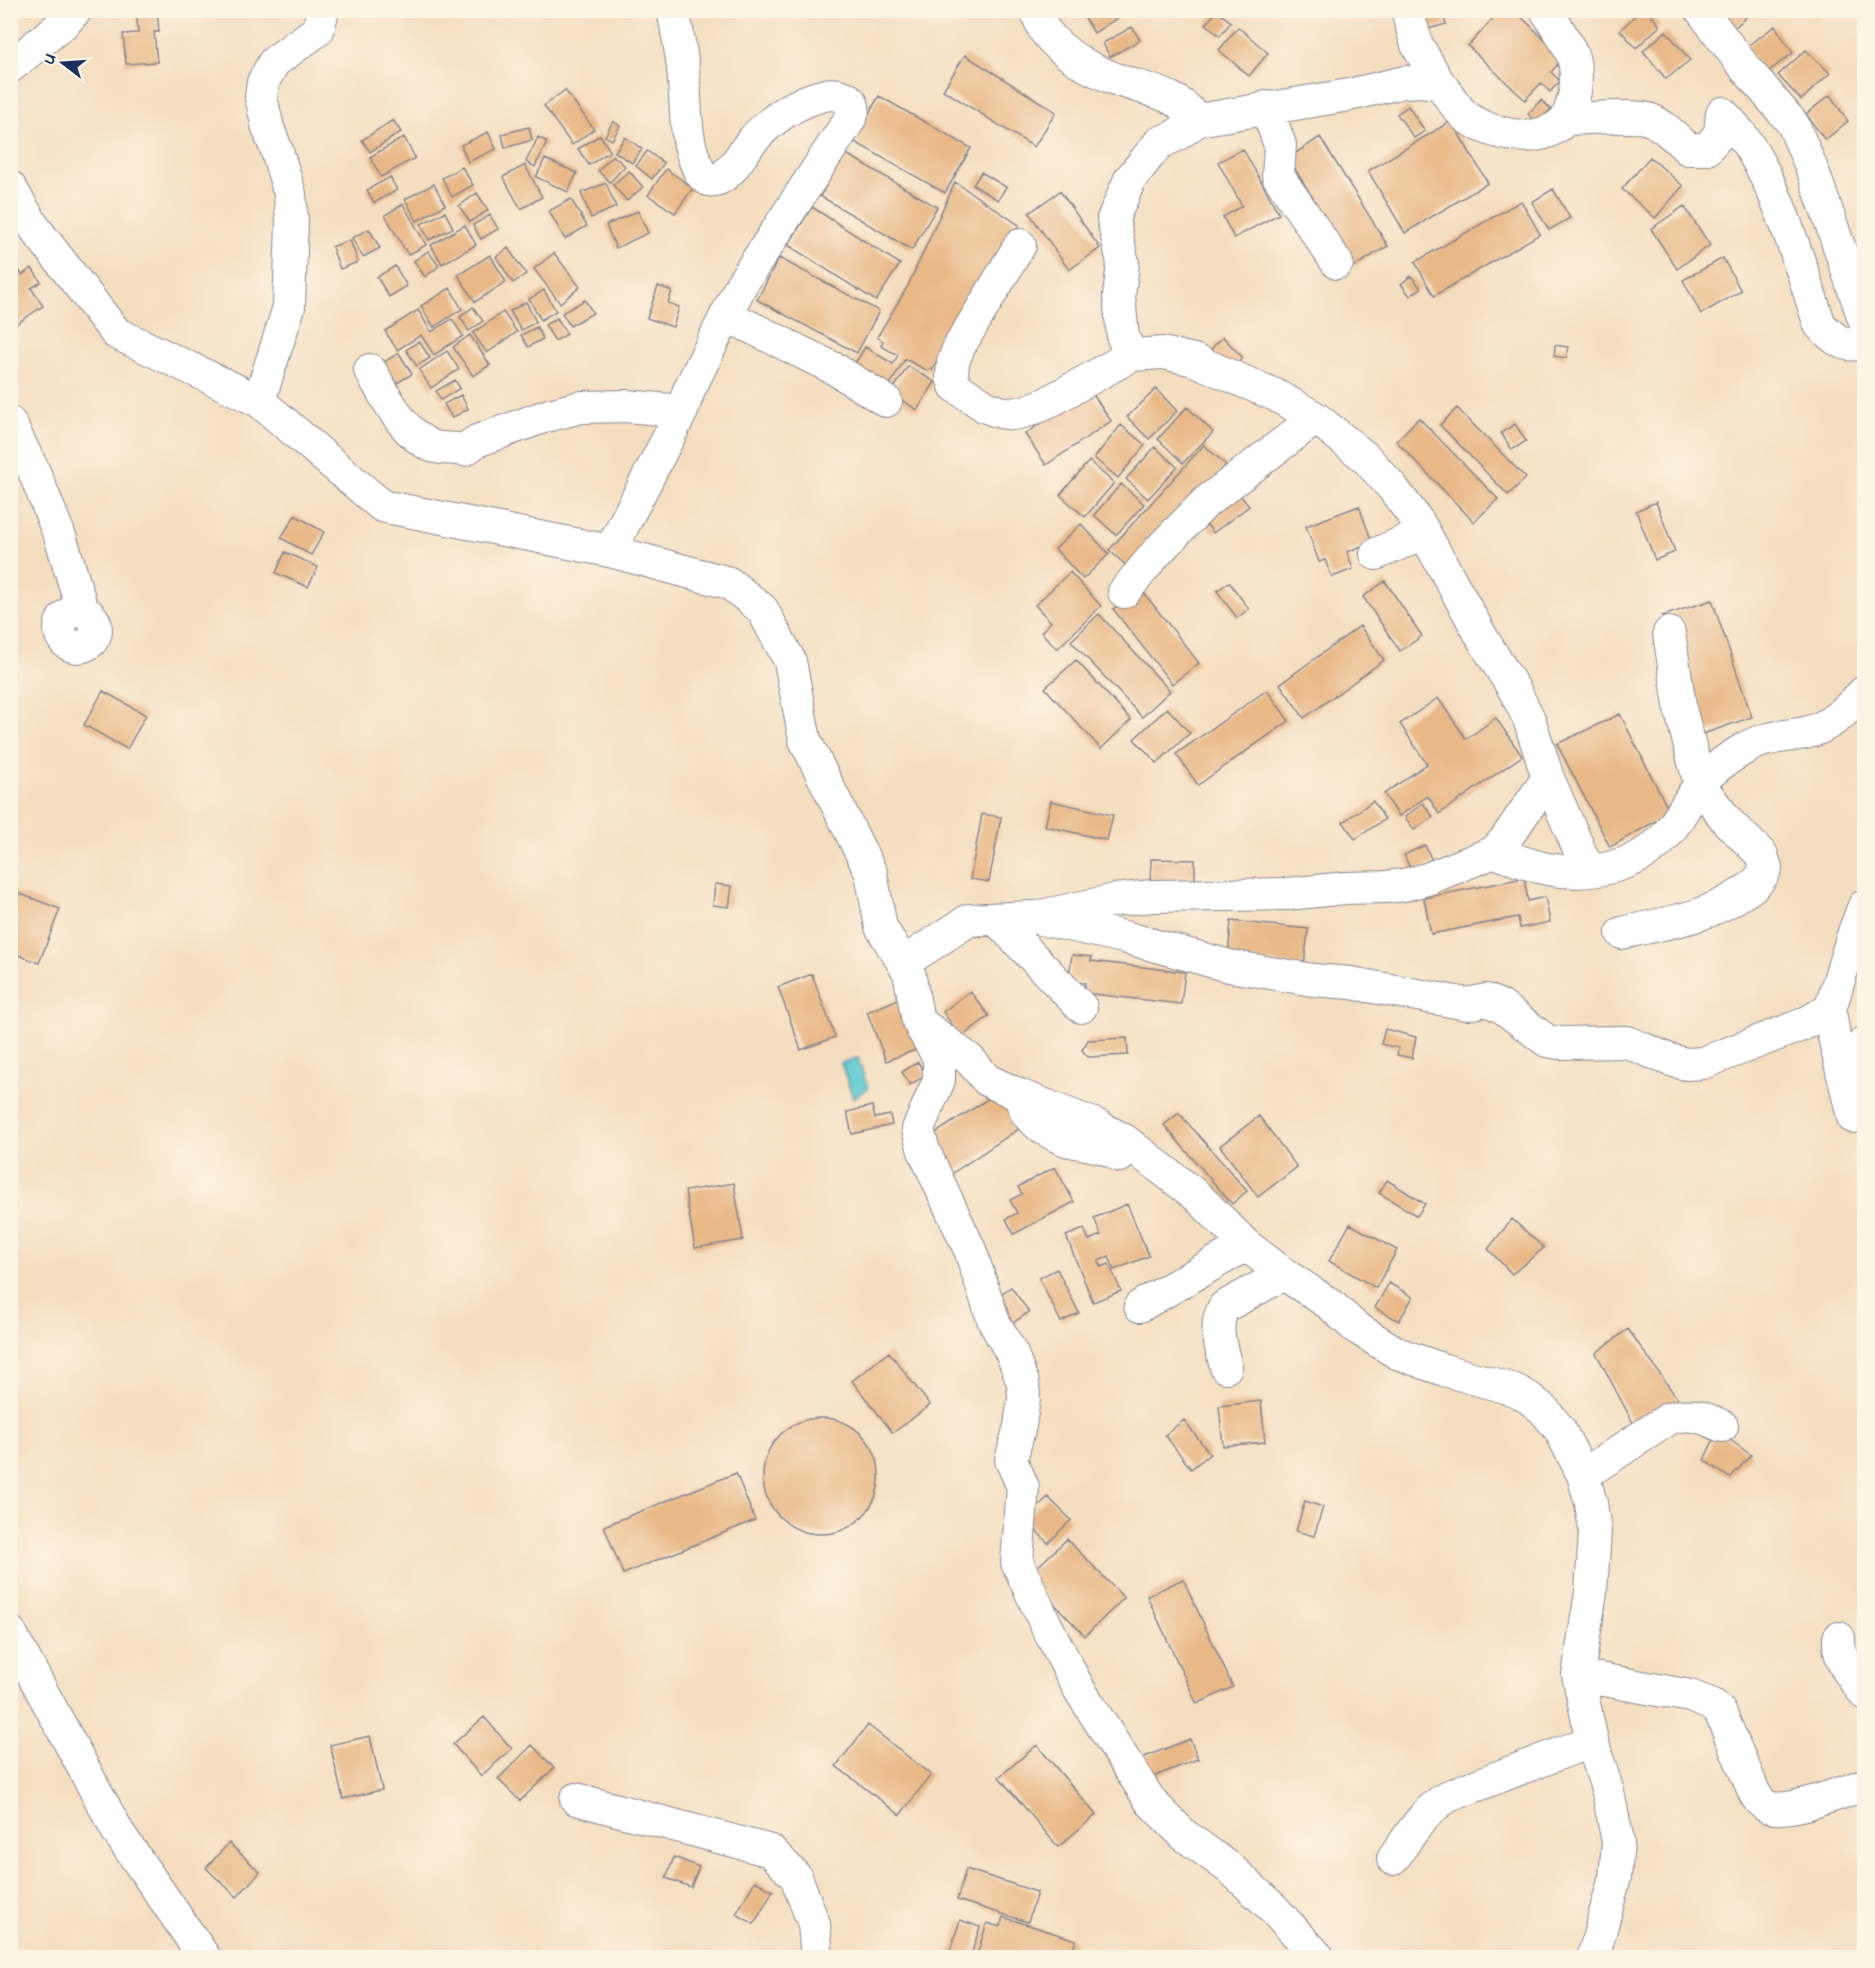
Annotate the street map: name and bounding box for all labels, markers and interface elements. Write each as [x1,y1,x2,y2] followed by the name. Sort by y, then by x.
[33,33,93,93] north arrow
[38,51,61,66] text: U

